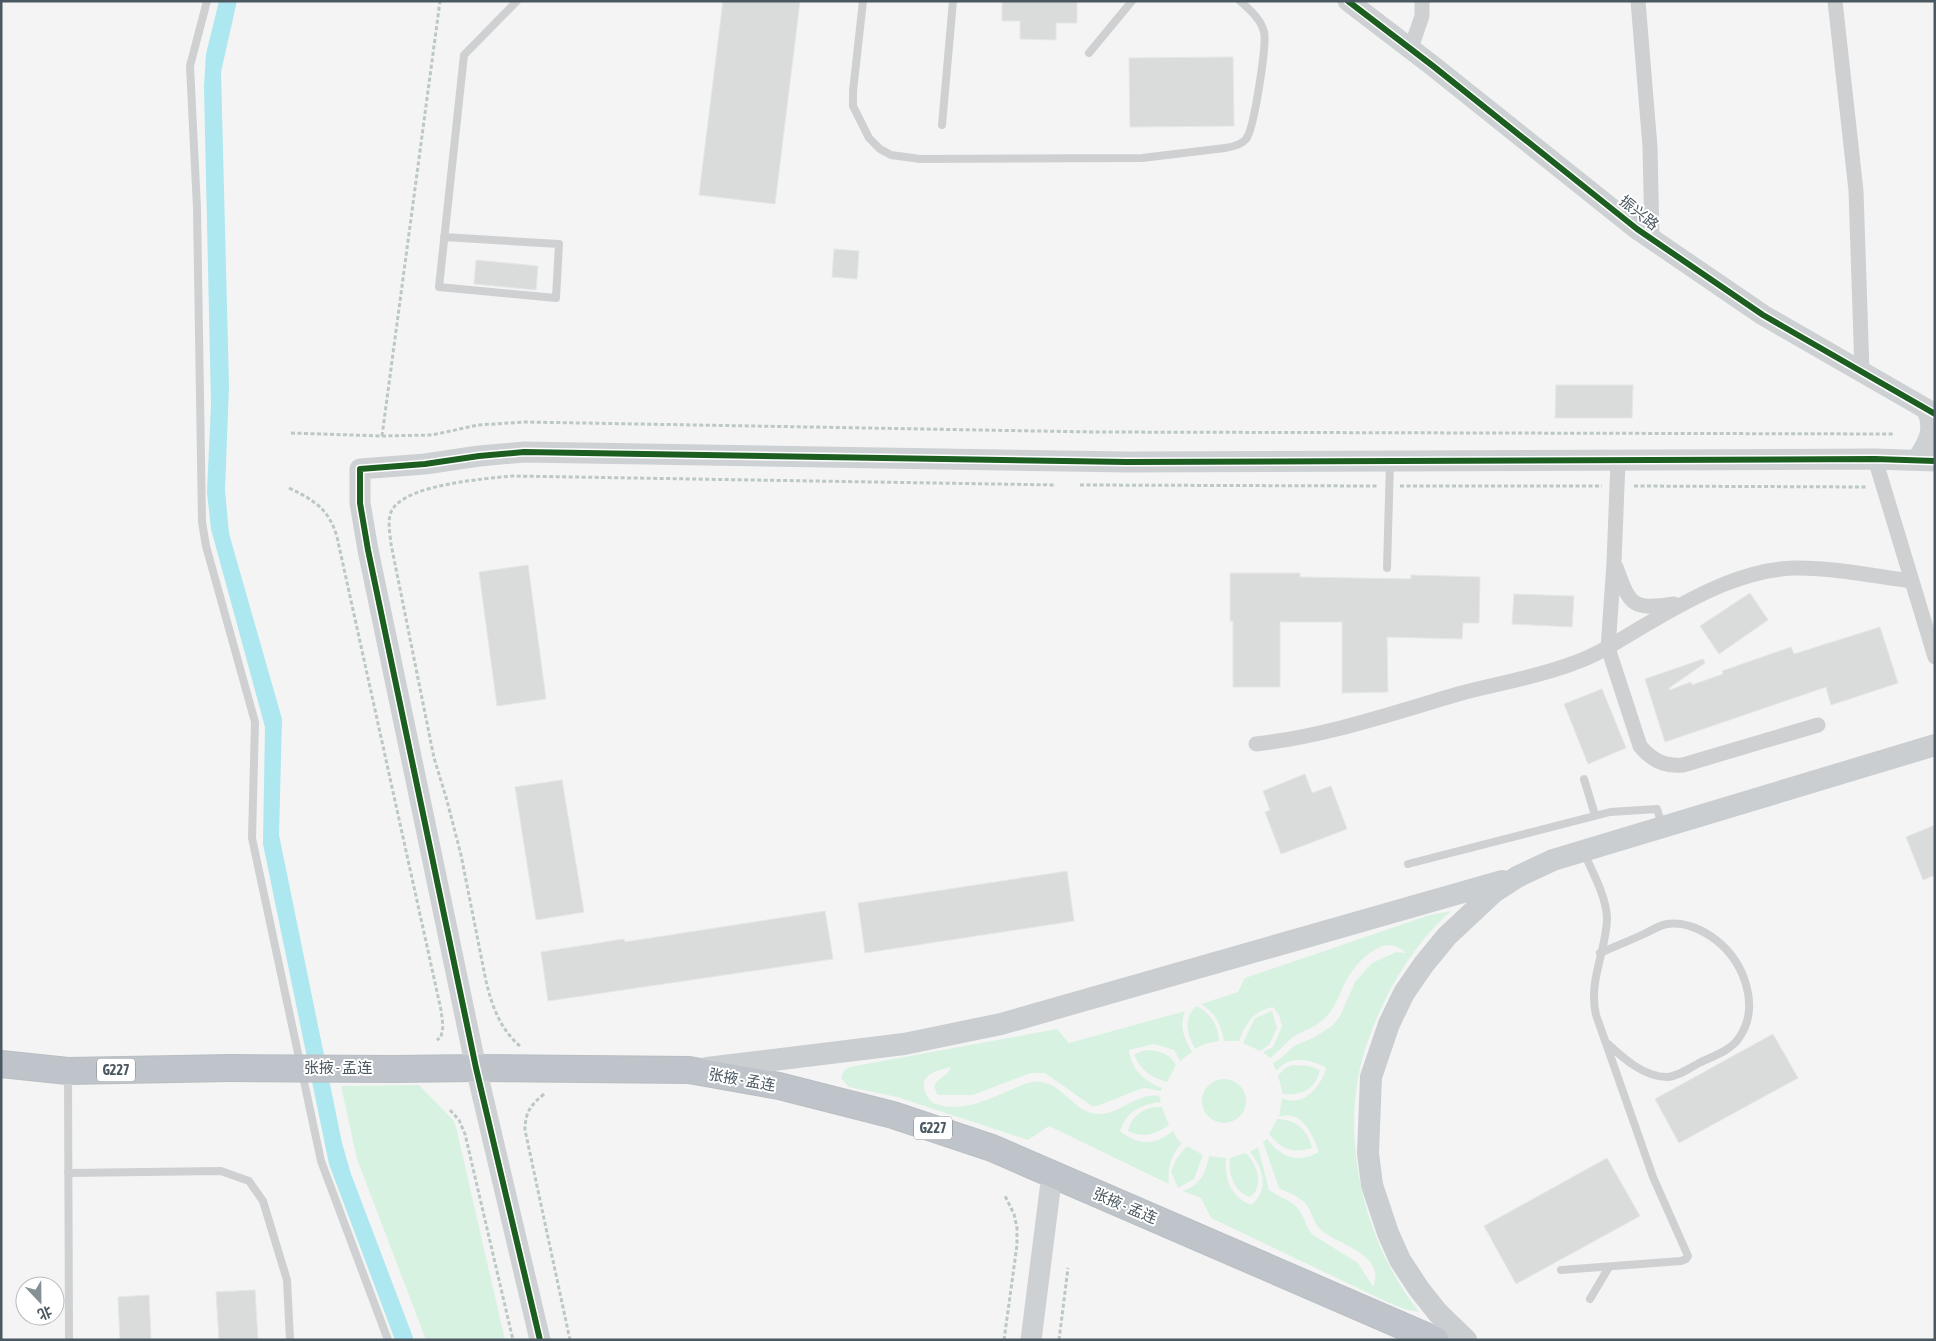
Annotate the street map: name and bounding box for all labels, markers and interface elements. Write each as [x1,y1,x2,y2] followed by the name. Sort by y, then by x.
[1616,192,1662,233] street label: 振兴路
[97,1058,135,1082] road number: G227
[304,1059,373,1076] street label: 张掖 - 孟连
[707,1065,778,1094] street label: 张掖 - 孟连
[914,1116,952,1140] road number: G227
[1091,1184,1161,1227] street label: 张掖 - 孟连
[15,1276,65,1326] north arrow
[35,1303,54,1323] text: 北

